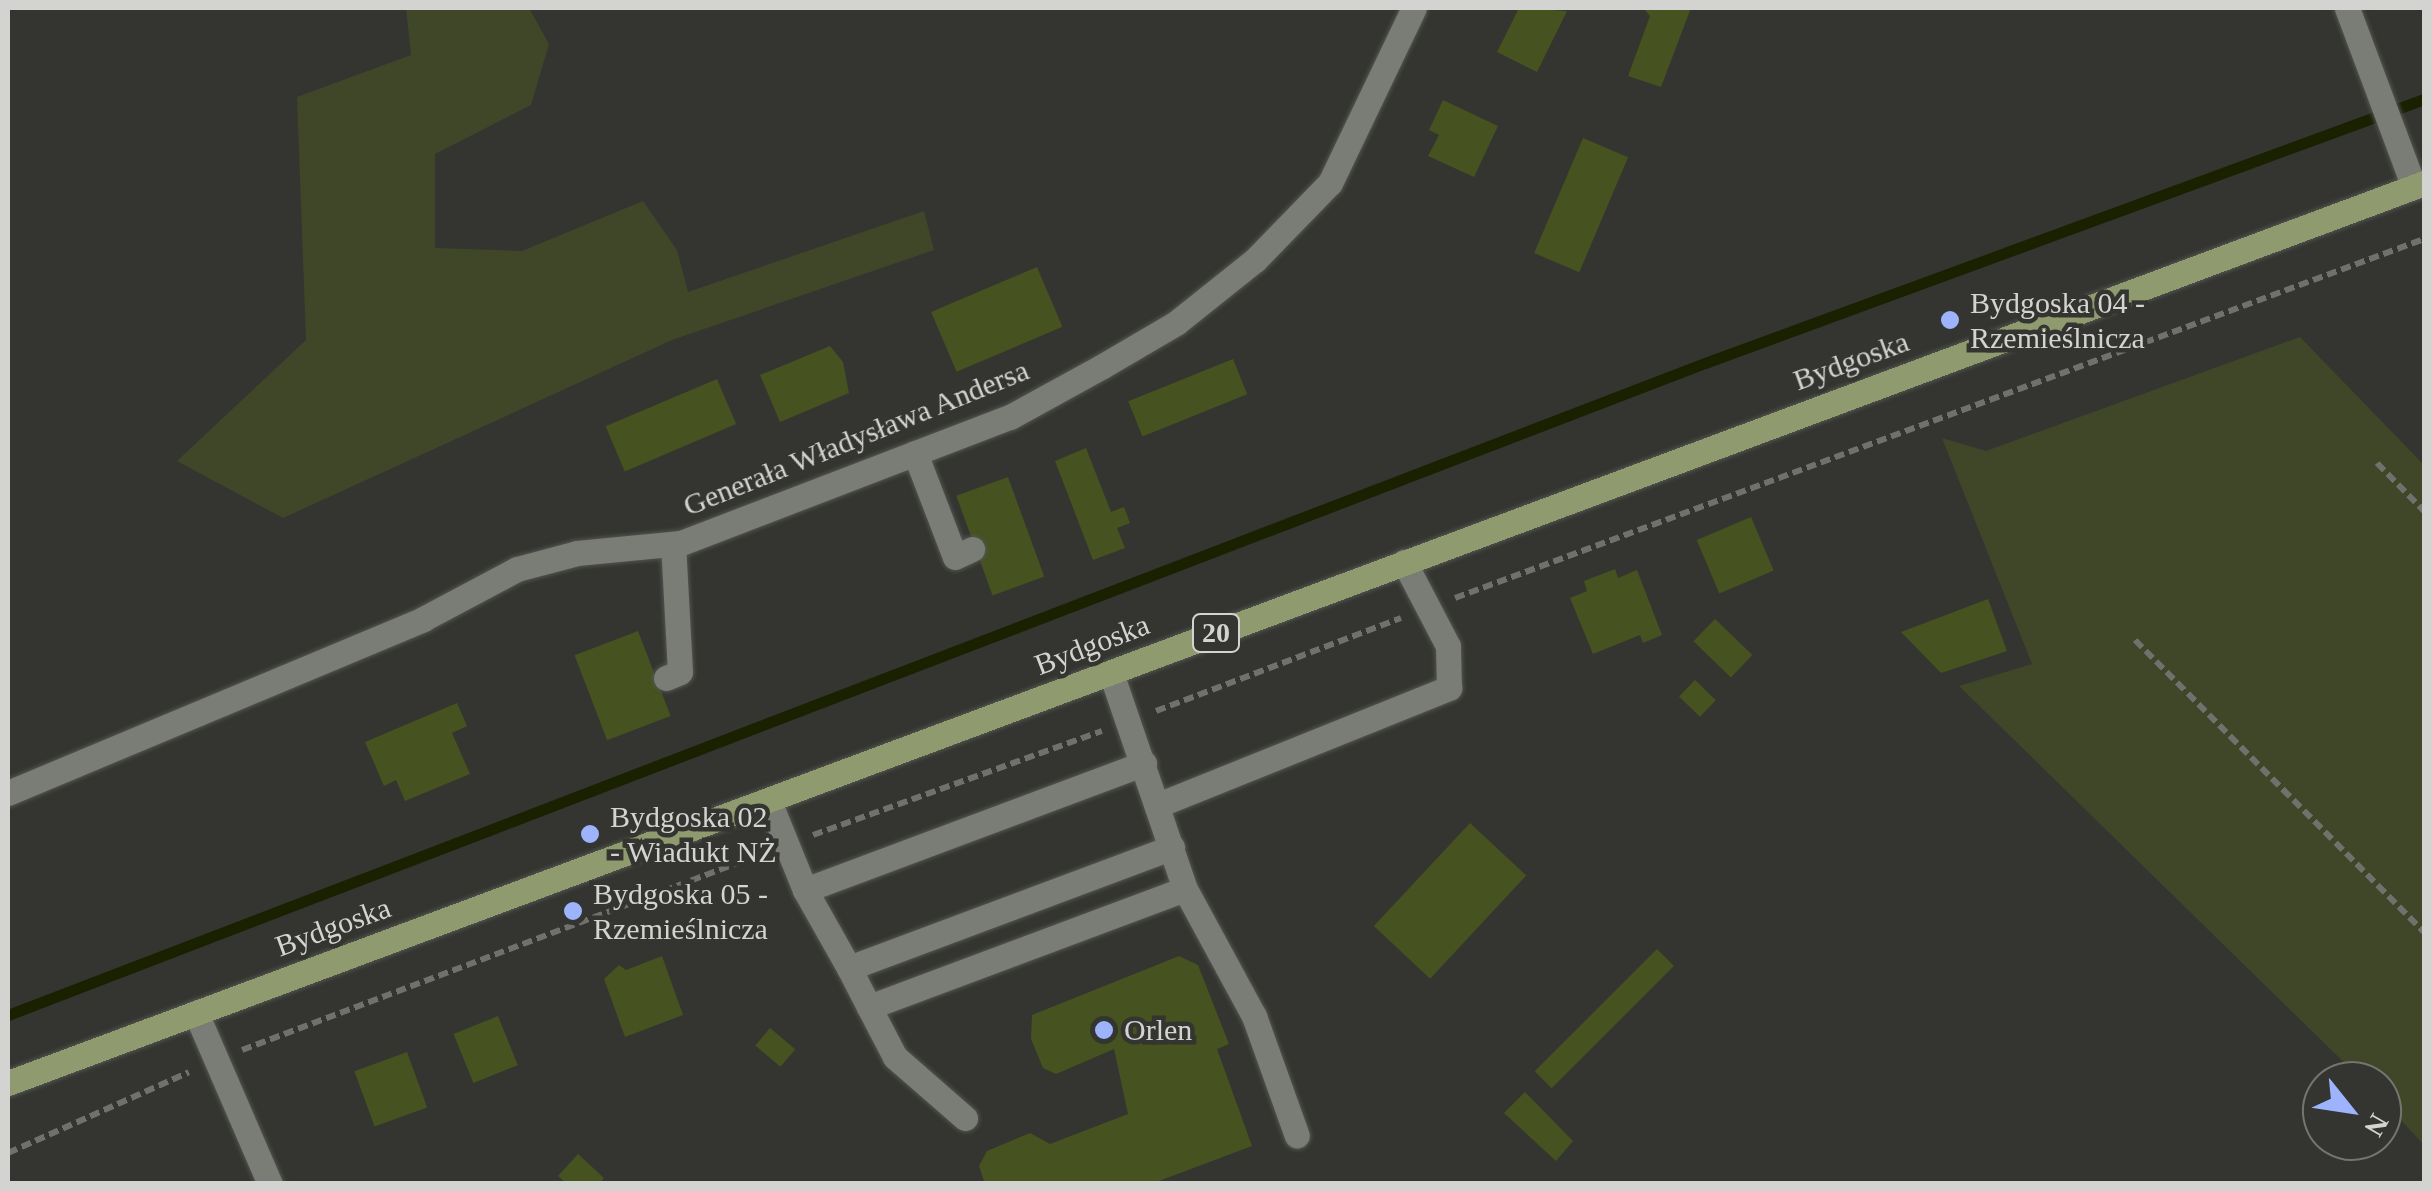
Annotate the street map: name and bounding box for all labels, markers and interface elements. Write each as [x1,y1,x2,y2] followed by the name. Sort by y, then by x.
[1970,285,2145,356] place label: Bydgoska 04 - Rzemieślnicza
[1939,309,1961,331] marker: Bydgoska 04 - Rzemieślnicza
[1788,324,1914,398] street label: Bydgoska
[677,352,1035,524] street label: Generała Władysława Andersa
[1030,607,1154,683] street label: Bydgoska
[1191,610,1241,656] road number: 20
[610,799,777,870] place label: Bydgoska 02 - Wiadukt NŻ
[579,823,601,845] marker: Bydgoska 02 - Wiadukt NŻ
[593,876,768,946] place label: Bydgoska 05 - Rzemieślnicza
[270,890,396,964] street label: Bydgoska
[562,900,584,922] marker: Bydgoska 05 - Rzemieślnicza
[1124,1012,1192,1048] place label: Orlen
[1093,1019,1115,1041] marker: Orlen
[2302,1061,2402,1161] north arrow
[2358,1109,2395,1142] text: N

